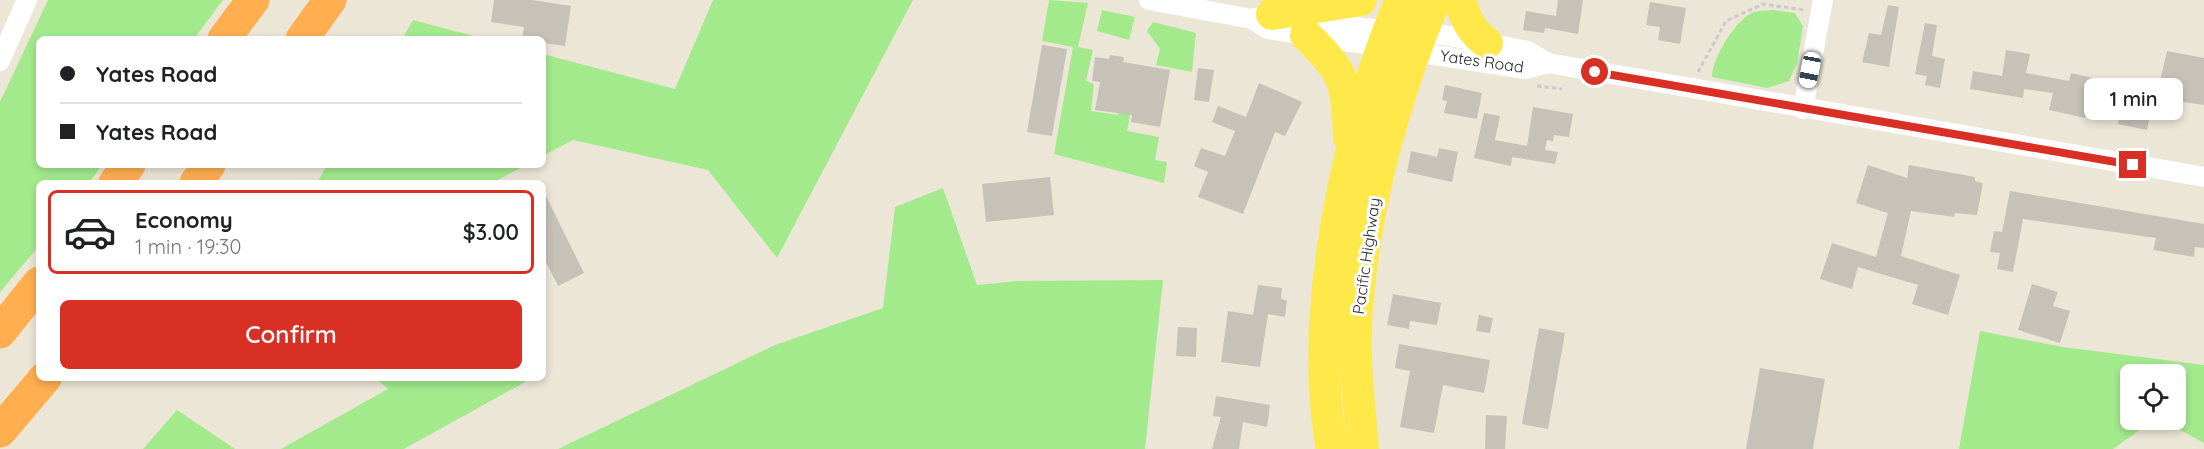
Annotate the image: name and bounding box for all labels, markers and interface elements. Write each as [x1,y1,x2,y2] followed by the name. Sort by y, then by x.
[1439,45,1525,77] street label: Yates Road
[1798,51,1822,89] car
[1581,58,1608,85] route start
[96,60,217,88] text: Yates Road
[2084,78,2182,120] callout: 1 min
[2110,86,2157,111] text: 1 min
[96,118,217,146] text: Yates Road
[2119,151,2146,178] route end
[1348,196,1384,316] street label: Pacific Highway
[63,205,117,259] icon: car
[135,206,233,234] text: Economy
[463,218,519,246] text: $3.00
[135,234,241,259] text: 1 min · 19:30
[60,300,522,369] button: Confirm
[2120,364,2186,430] map controls
[2120,364,2186,430] button: locate

